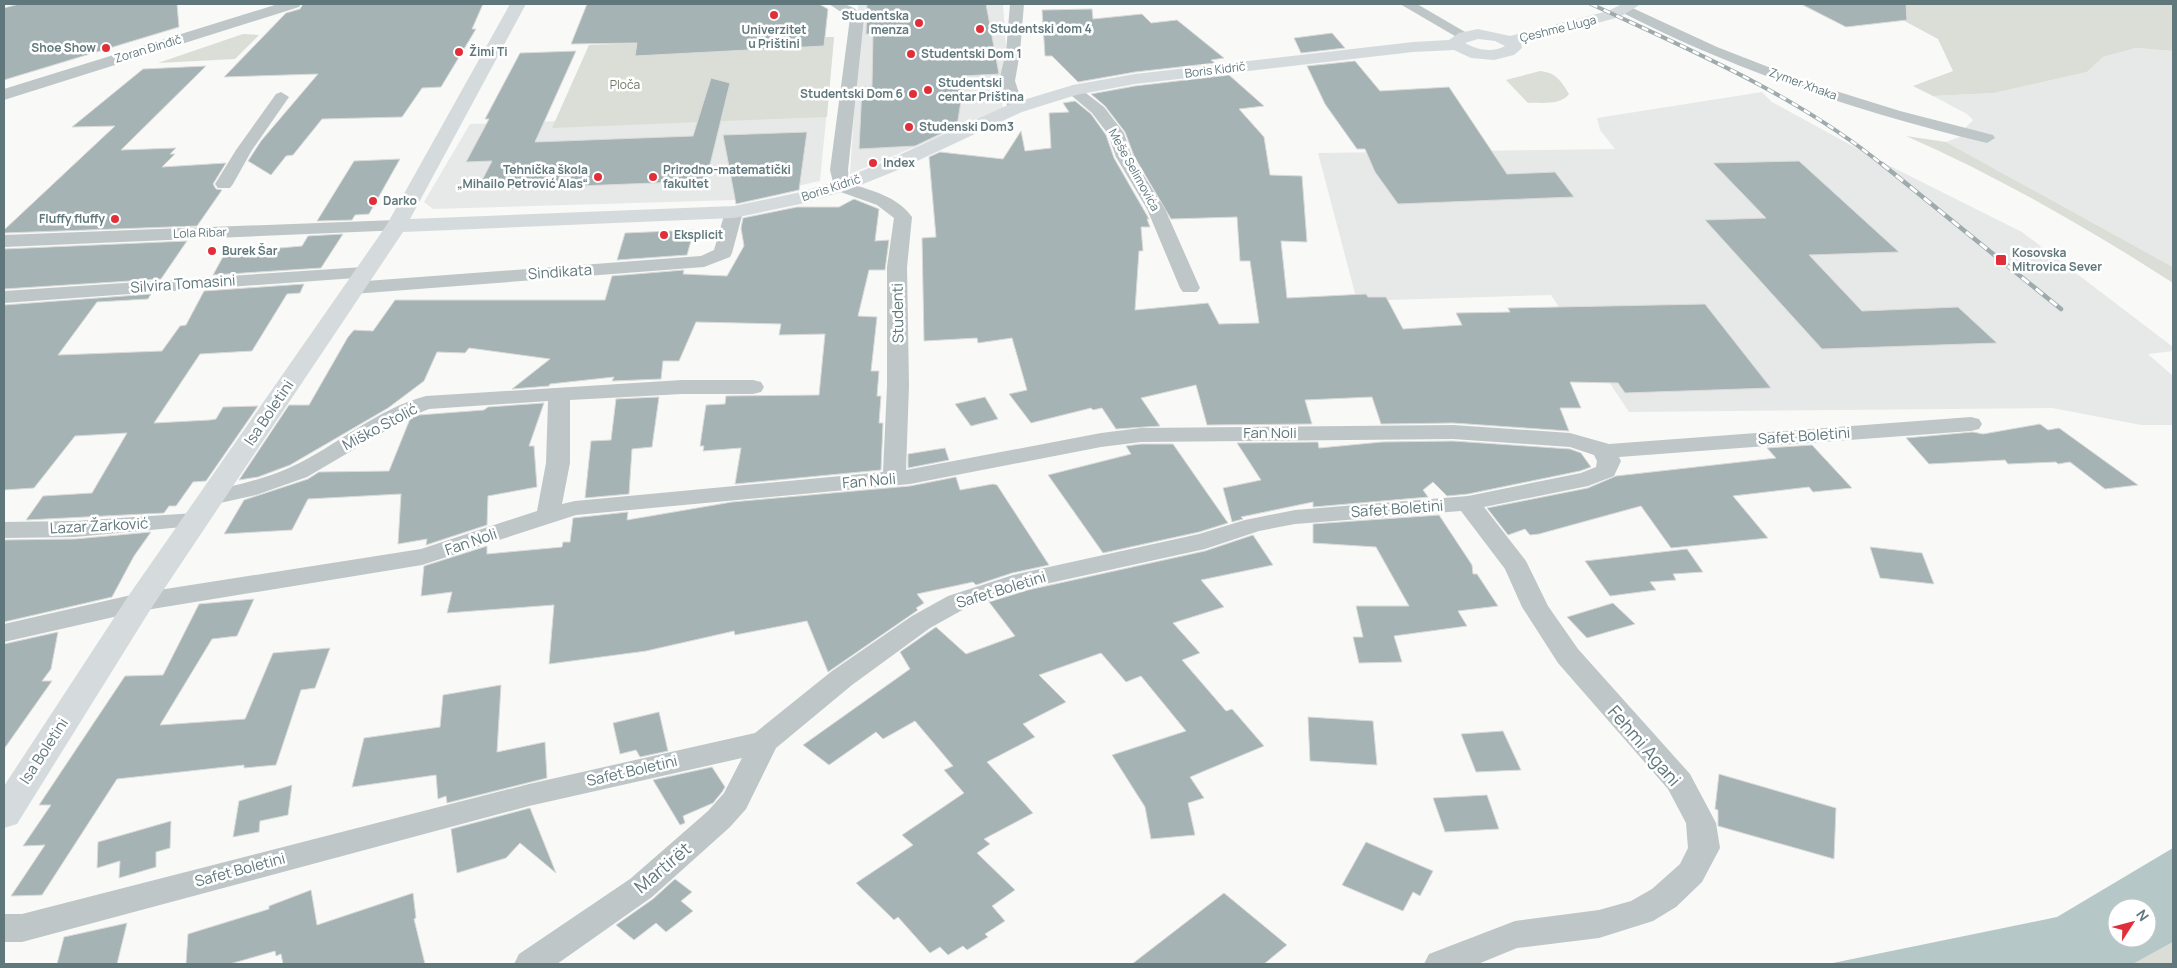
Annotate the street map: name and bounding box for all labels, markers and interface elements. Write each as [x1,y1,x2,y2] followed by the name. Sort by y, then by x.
[841,7,909,38] place label: Studentska menza
[768,9,780,21] marker: Univerzitet u Prištini
[1518,11,1598,46] street label: Çeshme Lluga
[913,17,925,29] marker: Studentska menza
[990,20,1092,37] place label: Studentski dom 4
[742,21,806,52] place label: Univerzitet u Prištini
[974,23,986,35] marker: Studentski dom 4
[112,30,184,67] street label: Zoran Đinđič
[31,39,96,56] place label: Shoe Show
[100,42,112,54] marker: Shoe Show
[469,43,508,60] place label: Žimi Ti
[921,45,1022,62] place label: Studentski Dom 1
[453,46,465,58] marker: Žimi Ti
[905,48,917,60] marker: Studentski Dom 1
[1184,57,1247,82] street label: Boris Kidrič
[1767,63,1840,104] street label: Zymer Xhaka
[938,74,1024,105] place label: Studentski centar Priština
[610,76,640,93] park label: Ploča
[922,84,934,96] marker: Studentski centar Priština
[800,85,903,102] place label: Studentski Dom 6
[907,88,919,100] marker: Studentski Dom 6
[919,118,1014,135] place label: Studenski Dom3
[903,121,915,133] marker: Studenski Dom3
[1105,125,1164,214] street label: Meše Selimovića
[883,154,915,171] place label: Index
[867,157,879,169] marker: Index
[457,161,588,192] place label: Tehnička škola „Mihailo Petrović Alas“
[663,161,791,192] place label: Prirodno-matematički fakultet
[799,170,863,205] street label: Boris Kidrič
[592,171,604,183] marker: Tehnička škola „Mihailo Petrović Alas“
[647,171,659,183] marker: Prirodno-matematički fakultet
[383,192,417,209] place label: Darko
[367,195,379,207] marker: Darko
[39,210,105,227] place label: Fluffy fluffy
[109,213,121,225] marker: Fluffy fluffy
[173,223,228,242] street label: Lola Ribar
[674,226,723,243] place label: Eksplicit
[658,229,670,241] marker: Eksplicit
[222,242,278,259] place label: Burek Šar
[2012,244,2102,275] place label: Kosovska Mitrovica Sever
[206,245,218,257] marker: Burek Šar
[1994,253,2008,267] marker: Kosovska Mitrovica Sever
[527,259,593,284] street label: Sindikata
[130,269,236,298] street label: Silvira Tomasini
[886,283,909,343] street label: Studenti
[239,376,298,450] street label: Isa Boletini
[339,398,421,455] street label: Miško Stolić
[1243,422,1297,443] street label: Fan Noli
[1757,422,1851,449] street label: Safet Boletini
[841,468,897,493] street label: Fan Noli
[1350,495,1444,522] street label: Safet Boletini
[49,512,149,539] street label: Lazar Žarković
[442,523,500,560] street label: Fan Noli
[953,566,1048,613] street label: Safet Boletini
[1603,700,1687,791] street label: Fehmi Agani
[14,714,73,788] street label: Isa Boletini
[584,750,679,791] street label: Safet Boletini
[629,836,696,898] street label: Martirët
[192,847,287,892] street label: Safet Boletini
[2107,898,2157,948] north arrow
[2132,905,2154,925] text: N

